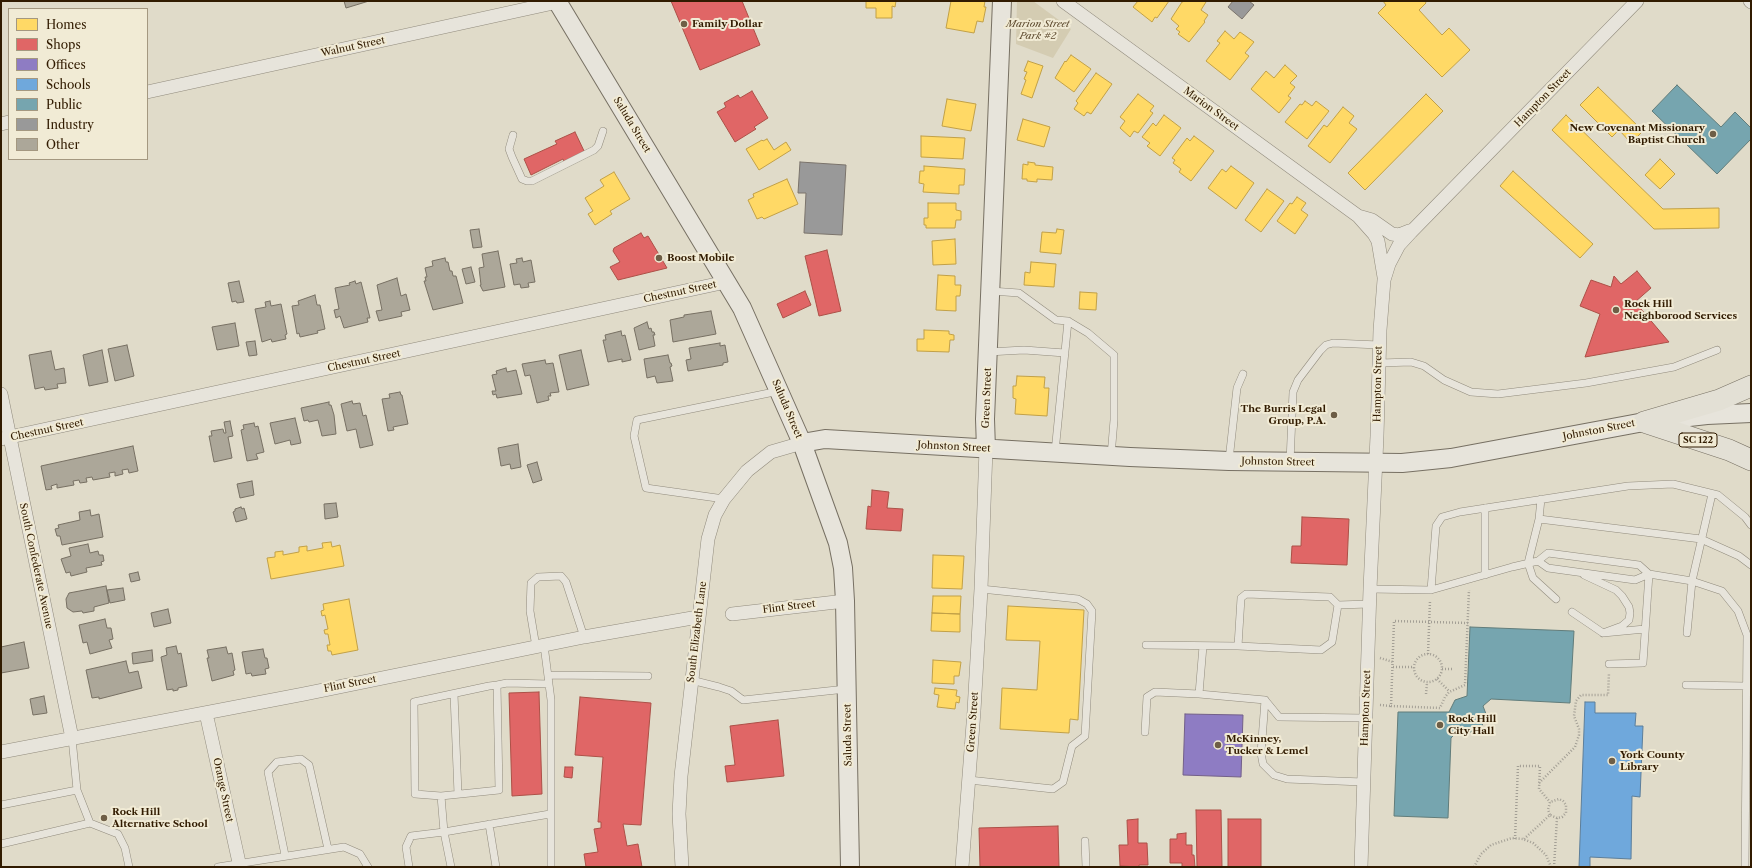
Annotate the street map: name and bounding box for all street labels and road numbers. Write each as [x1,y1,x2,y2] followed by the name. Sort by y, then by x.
[320,34,386,60] street label: Walnut Street
[1512,66,1574,130] street label: Hampton Street
[1181,85,1241,133] street label: Marion Street
[611,95,653,155] street label: Saluda Street
[642,278,718,306] street label: Chestnut Street
[1371,346,1385,422] street label: Hampton Street
[326,347,402,375] street label: Chestnut Street
[980,368,994,428] street label: Green Street
[769,378,805,440] street label: Saluda Street
[9,416,85,444] street label: Chestnut Street
[1562,417,1636,443] street label: Johnston Street
[1679,433,1717,447] road number: SC 122
[917,439,991,455] street label: Johnston Street
[1241,455,1315,469] street label: Johnston Street
[17,502,55,630] street label: South Confederate Avenue
[685,581,709,683] street label: South Elizabeth Lane
[762,598,816,616] street label: Flint Street
[1359,670,1373,746] street label: Hampton Street
[323,673,377,695] street label: Flint Street
[965,691,981,753] street label: Green Street
[841,704,855,766] street label: Saluda Street
[210,757,236,823] street label: Orange Street

